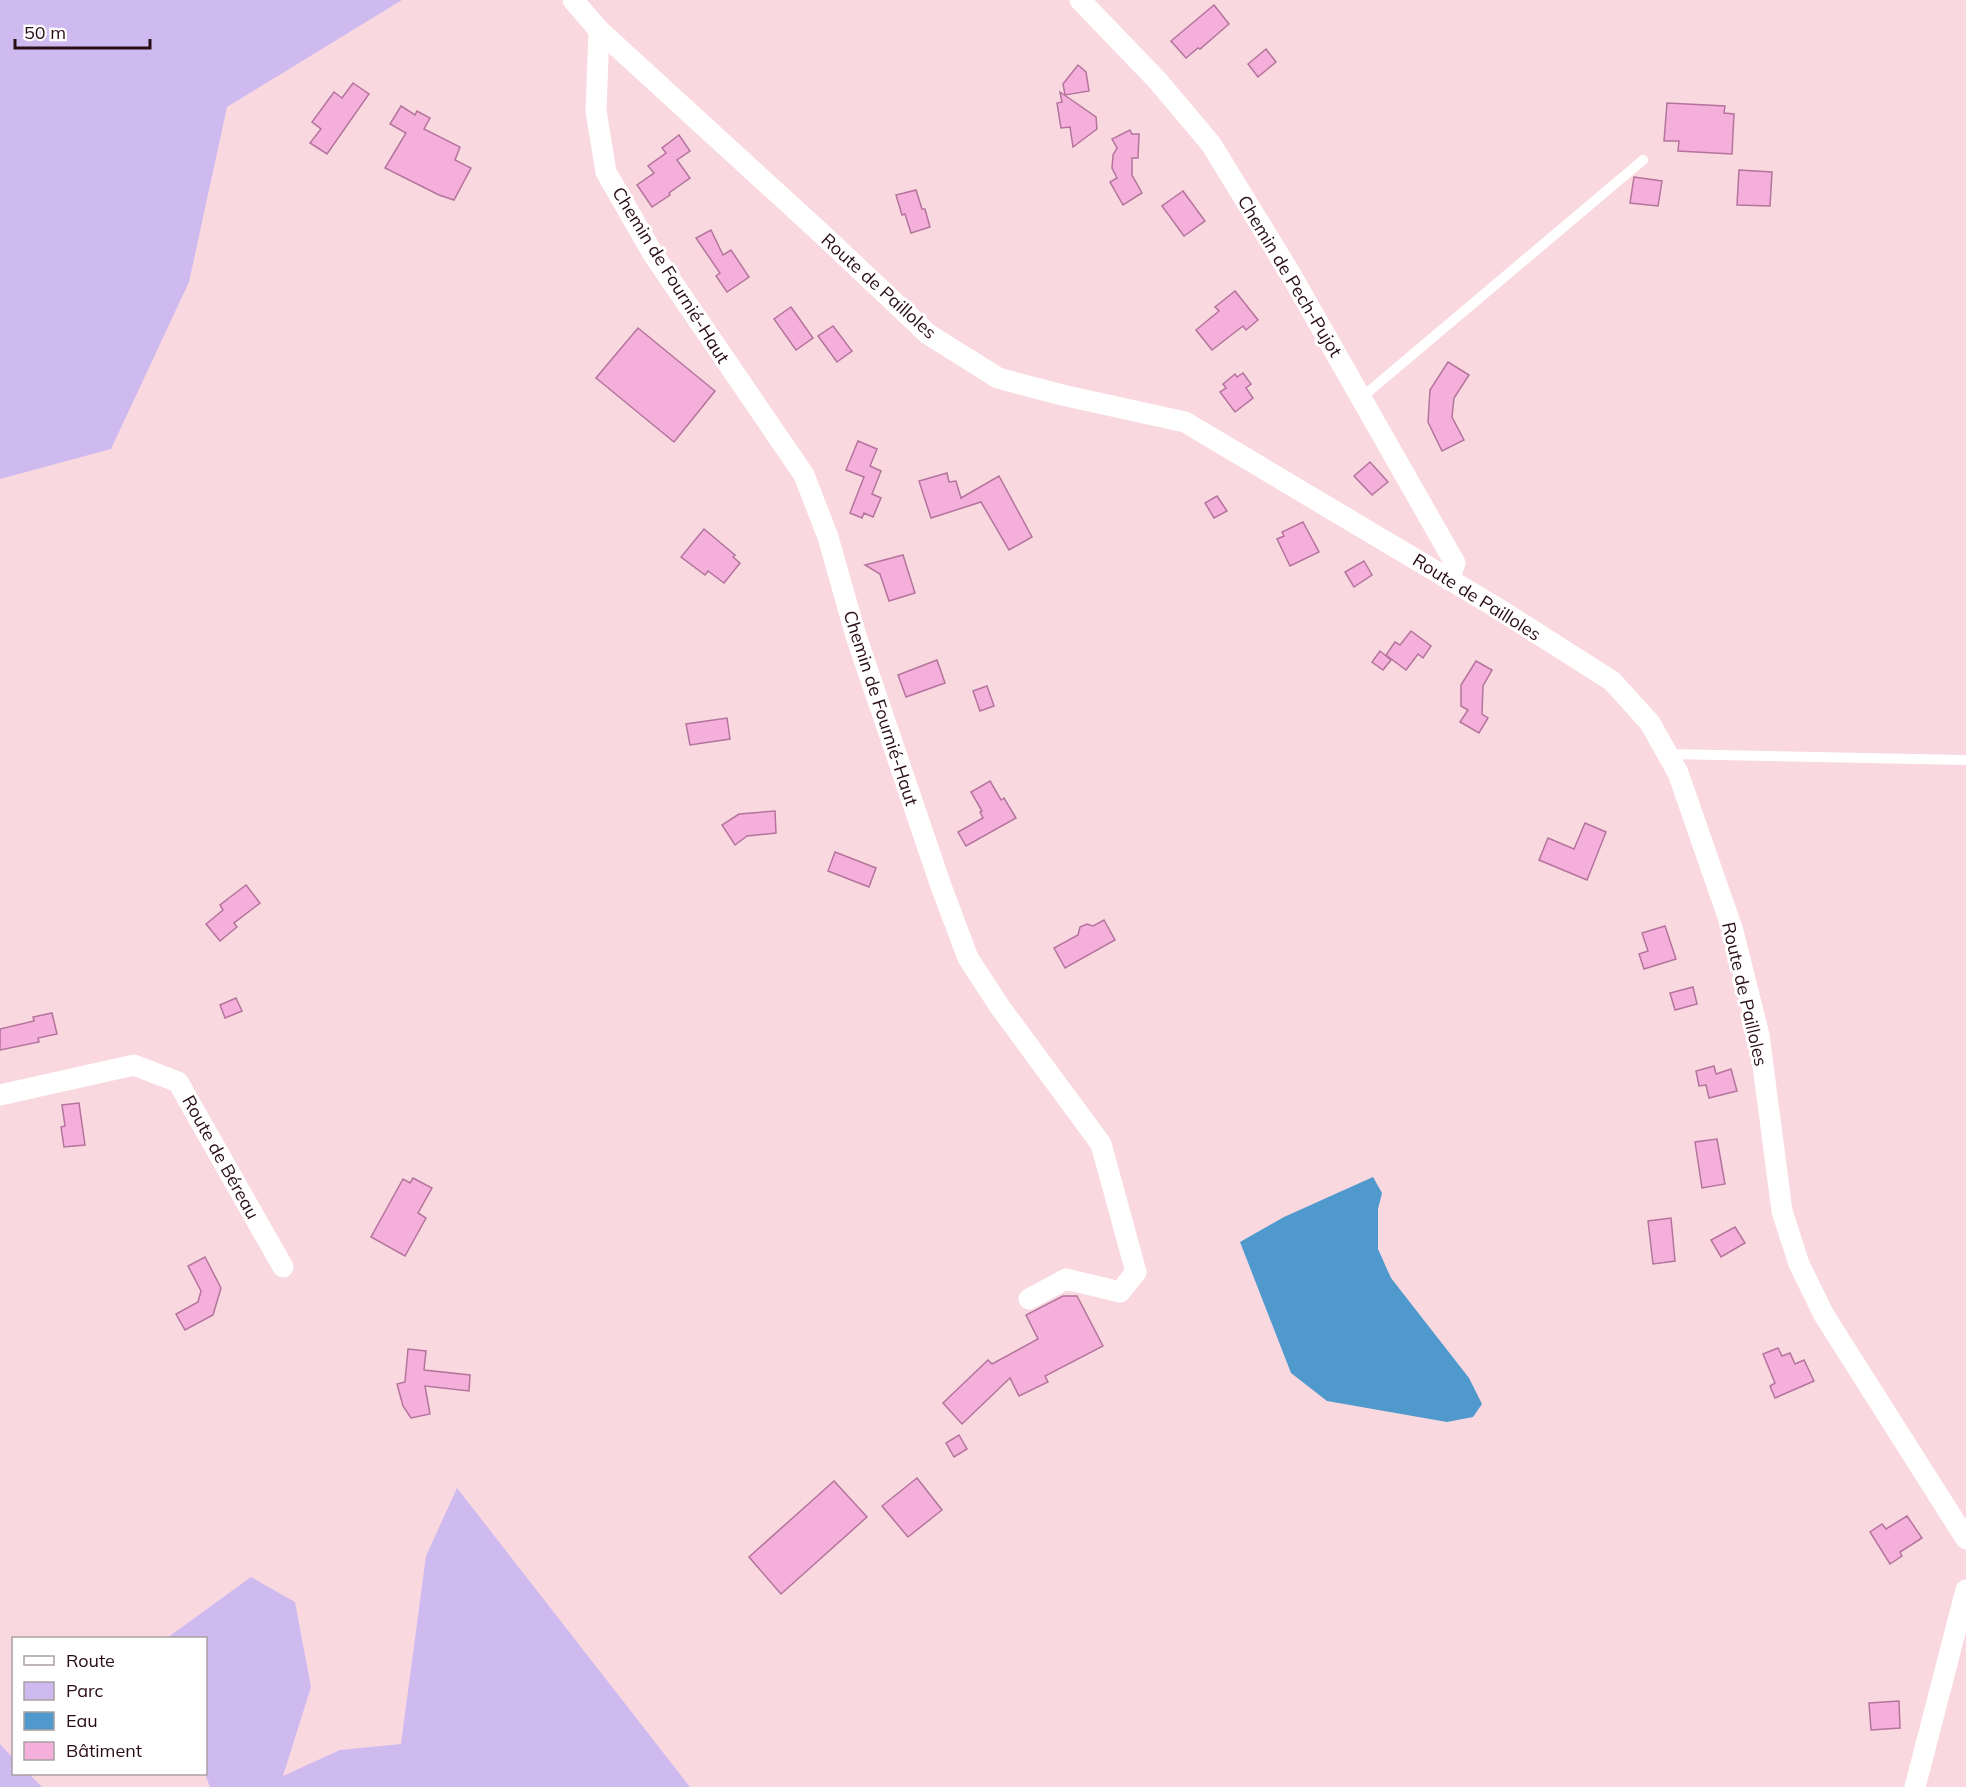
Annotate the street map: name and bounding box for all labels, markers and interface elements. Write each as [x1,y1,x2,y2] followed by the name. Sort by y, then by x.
[15,12,150,50] scale bar
[24,21,66,44] text: 50 m
[607,182,735,368] street label: Chemin de Fournié-Haut
[1233,191,1347,361] street label: Chemin de Pech-Pujot
[817,228,941,344] street label: Route de Pailloles
[1409,548,1546,646] street label: Route de Pailloles
[839,607,923,809] street label: Chemin de Fournié-Haut
[1717,920,1773,1068] street label: Route de Pailloles
[177,1091,265,1223] street label: Route de Béreau
[12,1637,207,1775] legend
[66,1649,115,1672] text: Route
[66,1679,104,1702] text: Parc
[66,1709,98,1732] text: Eau
[66,1739,142,1762] text: Bâtiment

